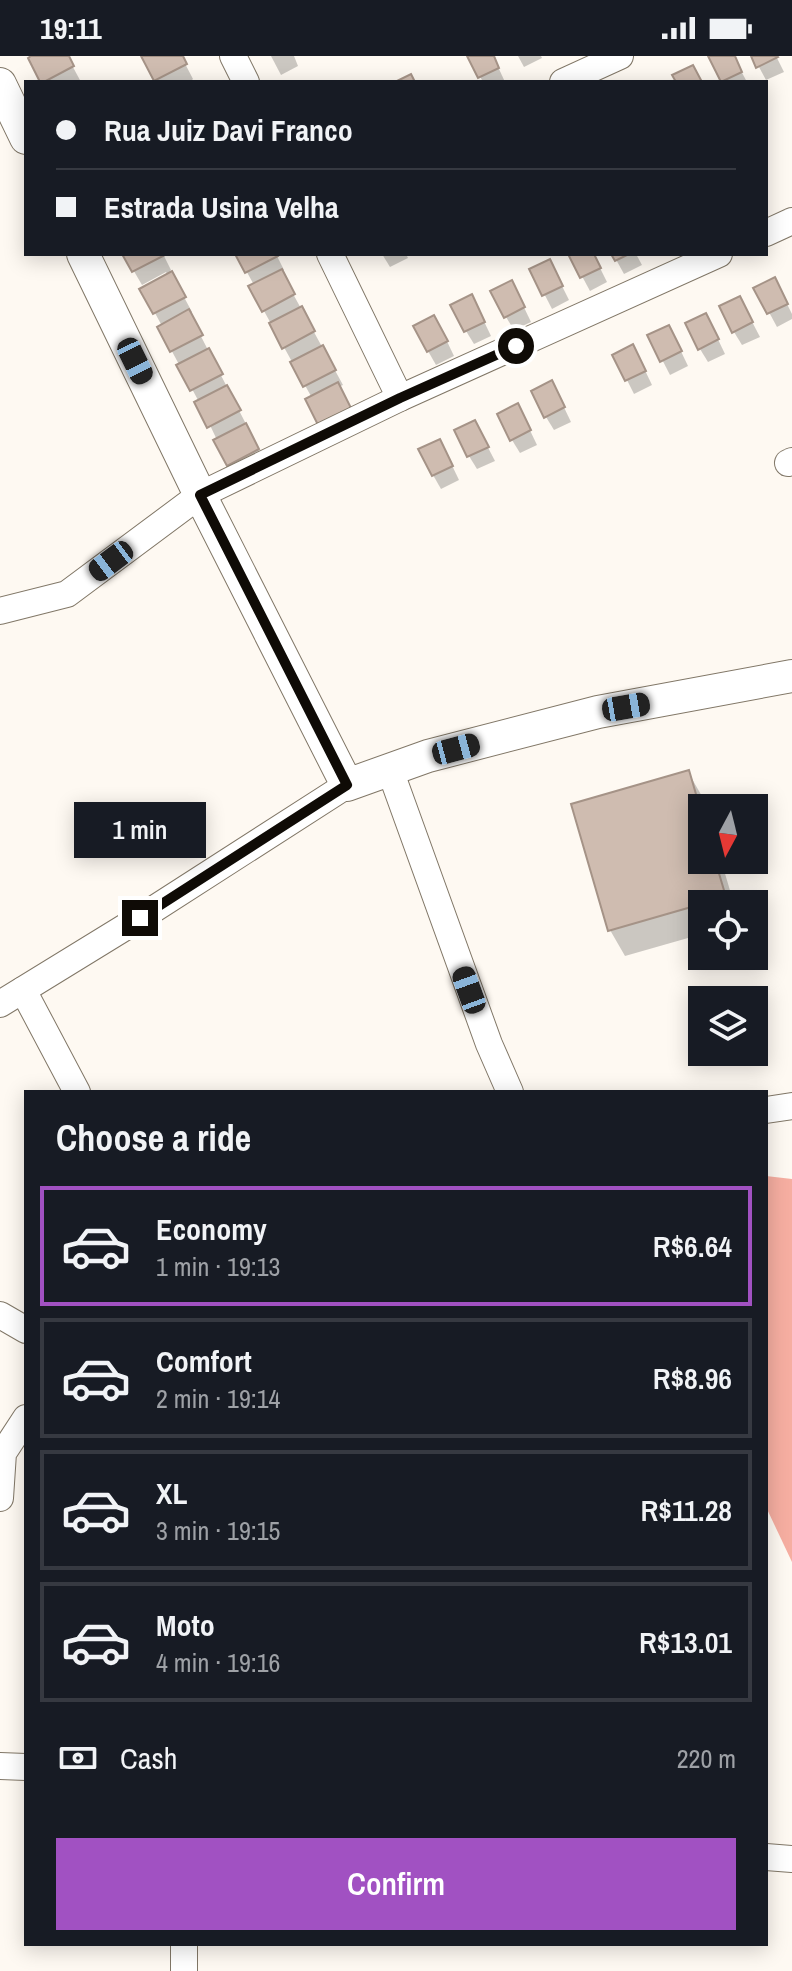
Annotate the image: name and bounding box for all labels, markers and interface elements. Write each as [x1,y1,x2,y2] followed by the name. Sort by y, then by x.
[40,8,102,48] text: 19:11
[104,110,353,150] text: Rua Juiz Davi Franco
[104,187,339,227] text: Estrada Usina Velha
[498,328,534,364] route start
[114,334,156,388] car
[85,537,137,585] car
[600,691,652,723] car
[430,731,482,767] car
[688,794,768,874] north arrow
[688,794,768,1066] map controls
[74,802,206,858] callout: 1 min
[113,812,167,847] text: 1 min
[688,890,768,970] button: locate
[122,900,158,936] route end
[450,963,488,1017] car
[688,986,768,1066] button: layers
[56,1114,251,1162] text: Choose a ride
[156,1209,267,1249] text: Economy
[60,1210,132,1282] icon: car
[653,1226,732,1266] text: R$6.64
[156,1249,280,1284] text: 1 min · 19:13
[156,1341,252,1381] text: Comfort
[60,1342,132,1414] icon: car
[653,1358,732,1398] text: R$8.96
[156,1381,280,1416] text: 2 min · 19:14
[156,1473,187,1513] text: XL
[60,1474,132,1546] icon: car
[641,1490,732,1530] text: R$11.28
[156,1513,280,1548] text: 3 min · 19:15
[156,1605,215,1645] text: Moto
[60,1606,132,1678] icon: car
[639,1622,732,1662] text: R$13.01
[156,1645,280,1680] text: 4 min · 19:16
[56,1736,100,1780] icon: cash
[120,1738,177,1778] text: Cash
[677,1741,736,1776] text: 220 m
[56,1838,736,1930] button: Confirm

